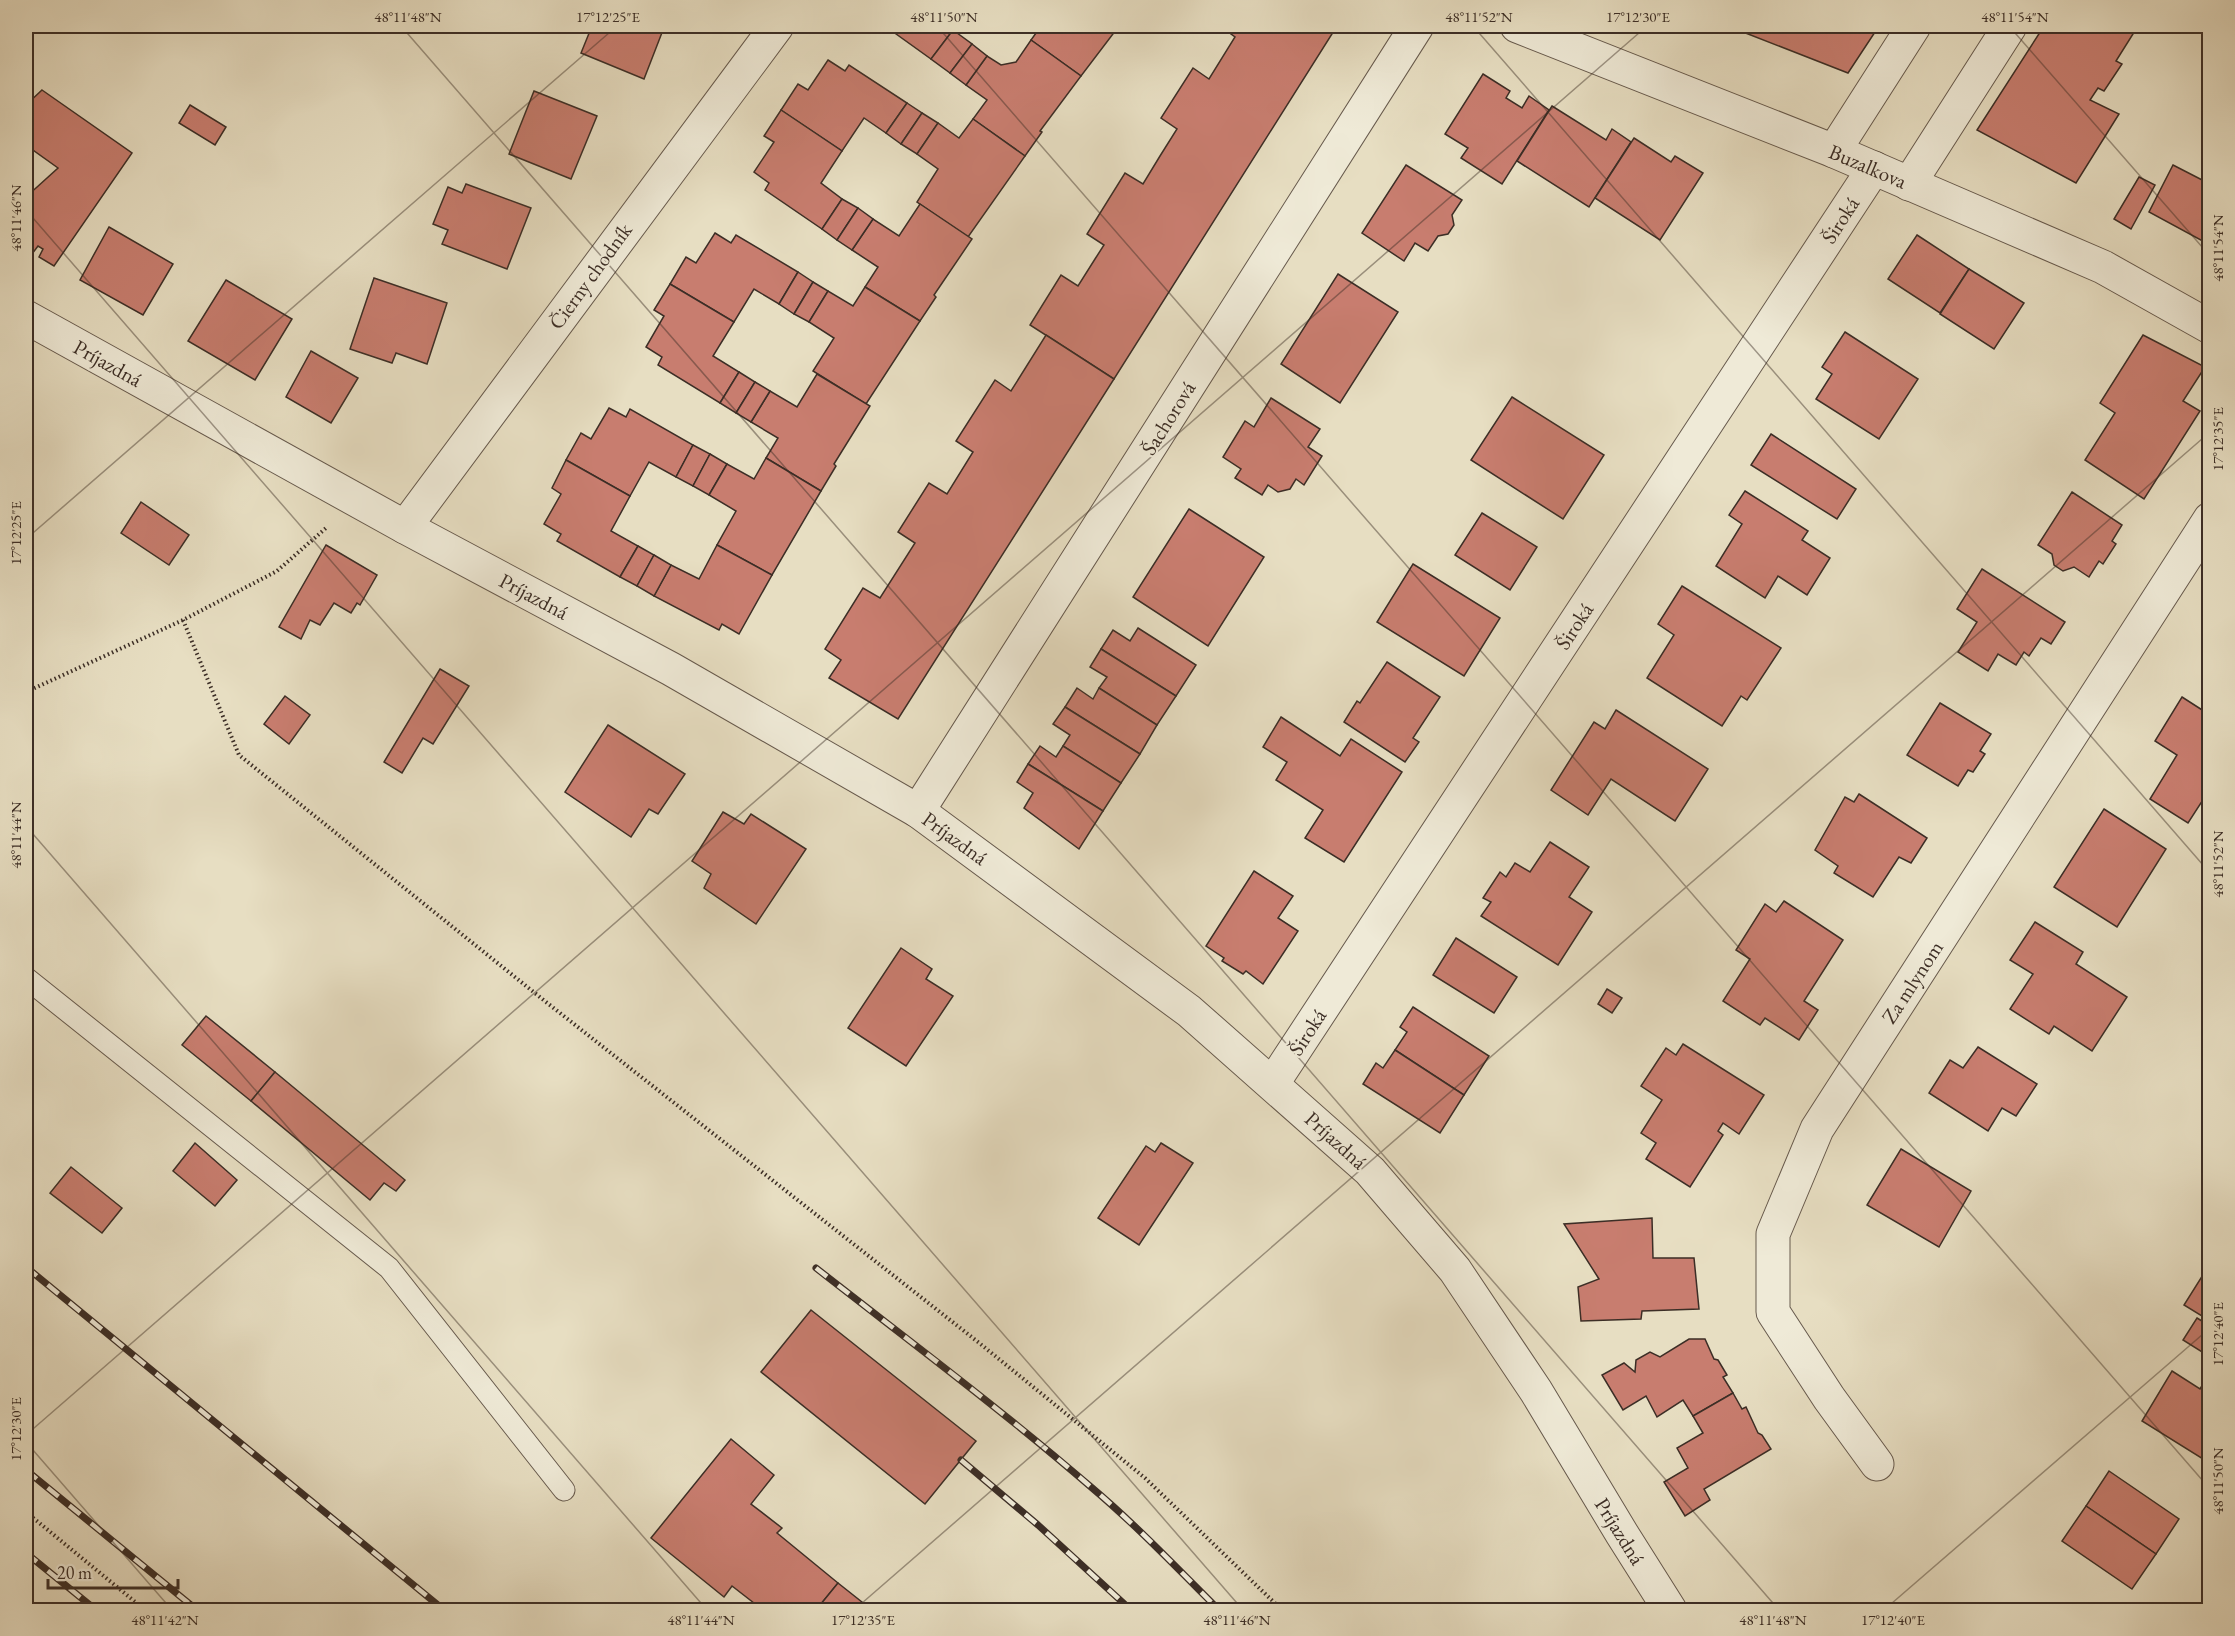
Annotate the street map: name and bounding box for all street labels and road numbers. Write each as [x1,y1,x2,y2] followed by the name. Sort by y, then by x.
[1825,138,1912,195] street label: Buzalkova
[1815,191,1865,248] street label: Široká
[542,216,638,335] street label: Čierny chodník
[69,333,148,393] street label: Príjazdná
[1135,375,1202,460] street label: Šachorová
[495,567,574,626] street label: Príjazdná
[1549,597,1599,654] street label: Široká
[917,805,994,871] street label: Príjazdná
[1875,935,1949,1029] street label: Za mlynom
[1282,1003,1332,1060] street label: Široká
[1299,1105,1373,1175] street label: Príjazdná
[1589,1492,1652,1570] street label: Príjazdná

